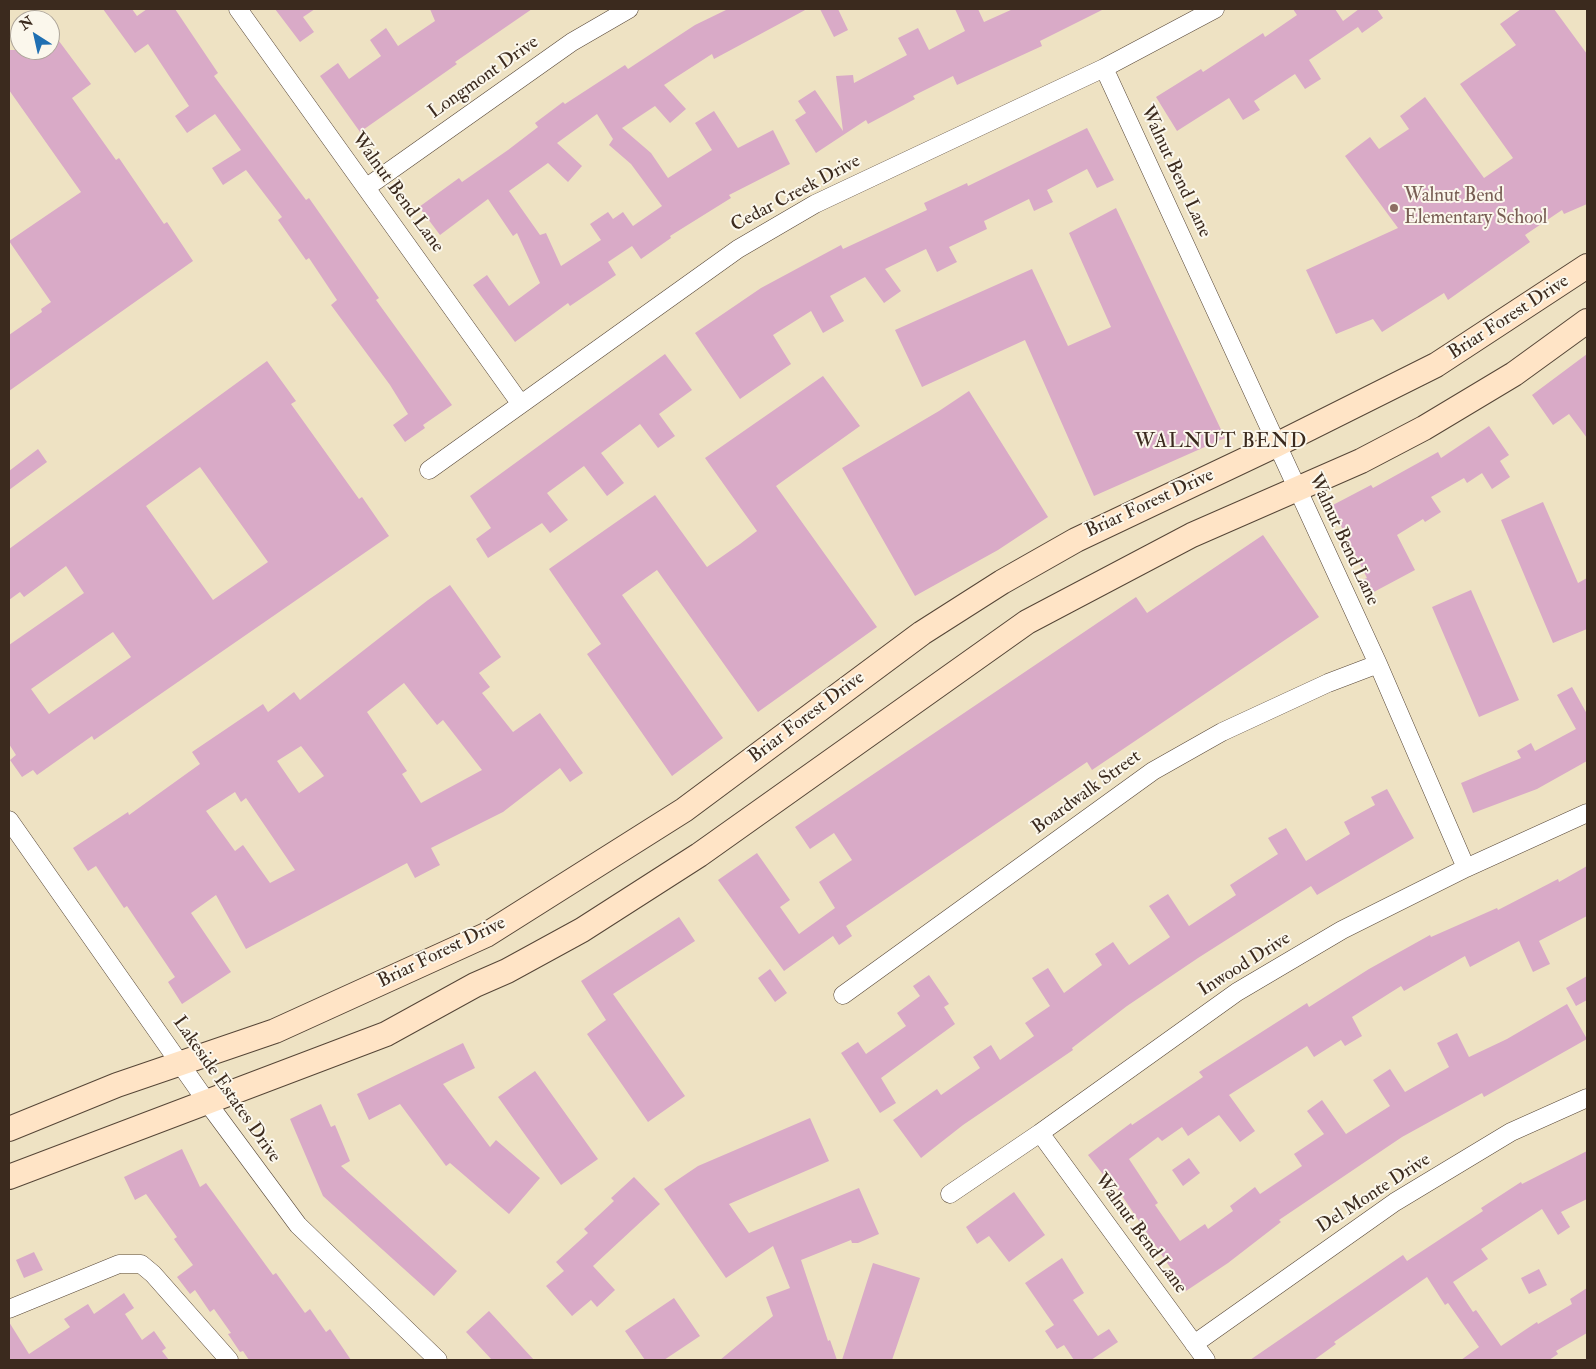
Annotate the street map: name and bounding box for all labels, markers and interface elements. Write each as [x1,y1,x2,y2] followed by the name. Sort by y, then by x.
[10,10,60,60] north arrow
[17,13,37,34] text: N
[424,32,544,124] street label: Longmont Drive
[1135,103,1215,241] street label: Walnut Bend Lane
[346,129,448,257] street label: Walnut Bend Lane
[727,150,865,238] street label: Cedar Creek Drive
[1404,186,1547,230] place label: Walnut Bend Elementary School
[1388,202,1400,214] marker: Walnut Bend Elementary School
[1444,271,1574,365] street label: Briar Forest Drive
[1133,431,1309,455] district label: WALNUT BEND
[1082,464,1218,544] street label: Briar Forest Drive
[1303,471,1383,609] street label: Walnut Bend Lane
[745,667,869,769] street label: Briar Forest Drive
[1028,746,1146,840] street label: Boardwalk Street
[374,912,510,994] street label: Briar Forest Drive
[1195,928,1295,1002] street label: Inwood Drive
[167,1012,285,1168] street label: Lakeside Estates Drive
[1313,1149,1435,1239] street label: Del Monte Drive
[1089,1170,1191,1298] street label: Walnut Bend Lane

